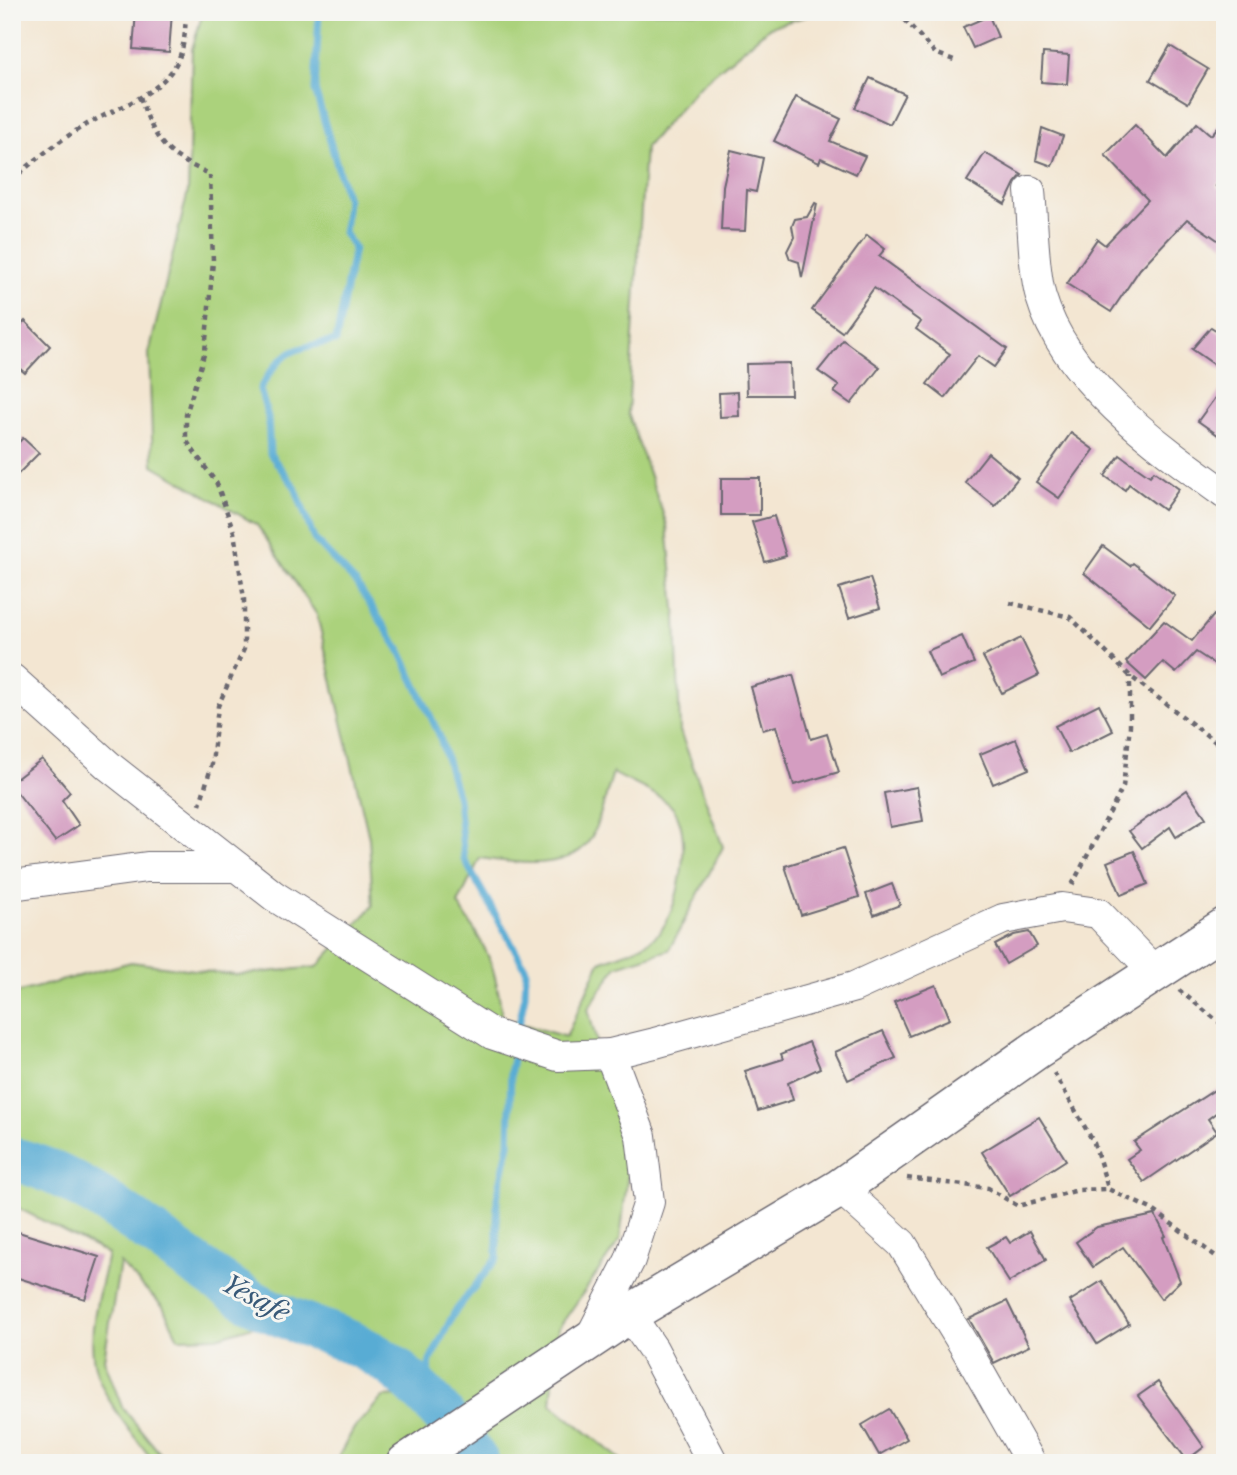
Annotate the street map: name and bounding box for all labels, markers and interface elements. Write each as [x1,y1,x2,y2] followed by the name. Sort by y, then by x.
[217,1267,296,1330] water label: Yesafe

